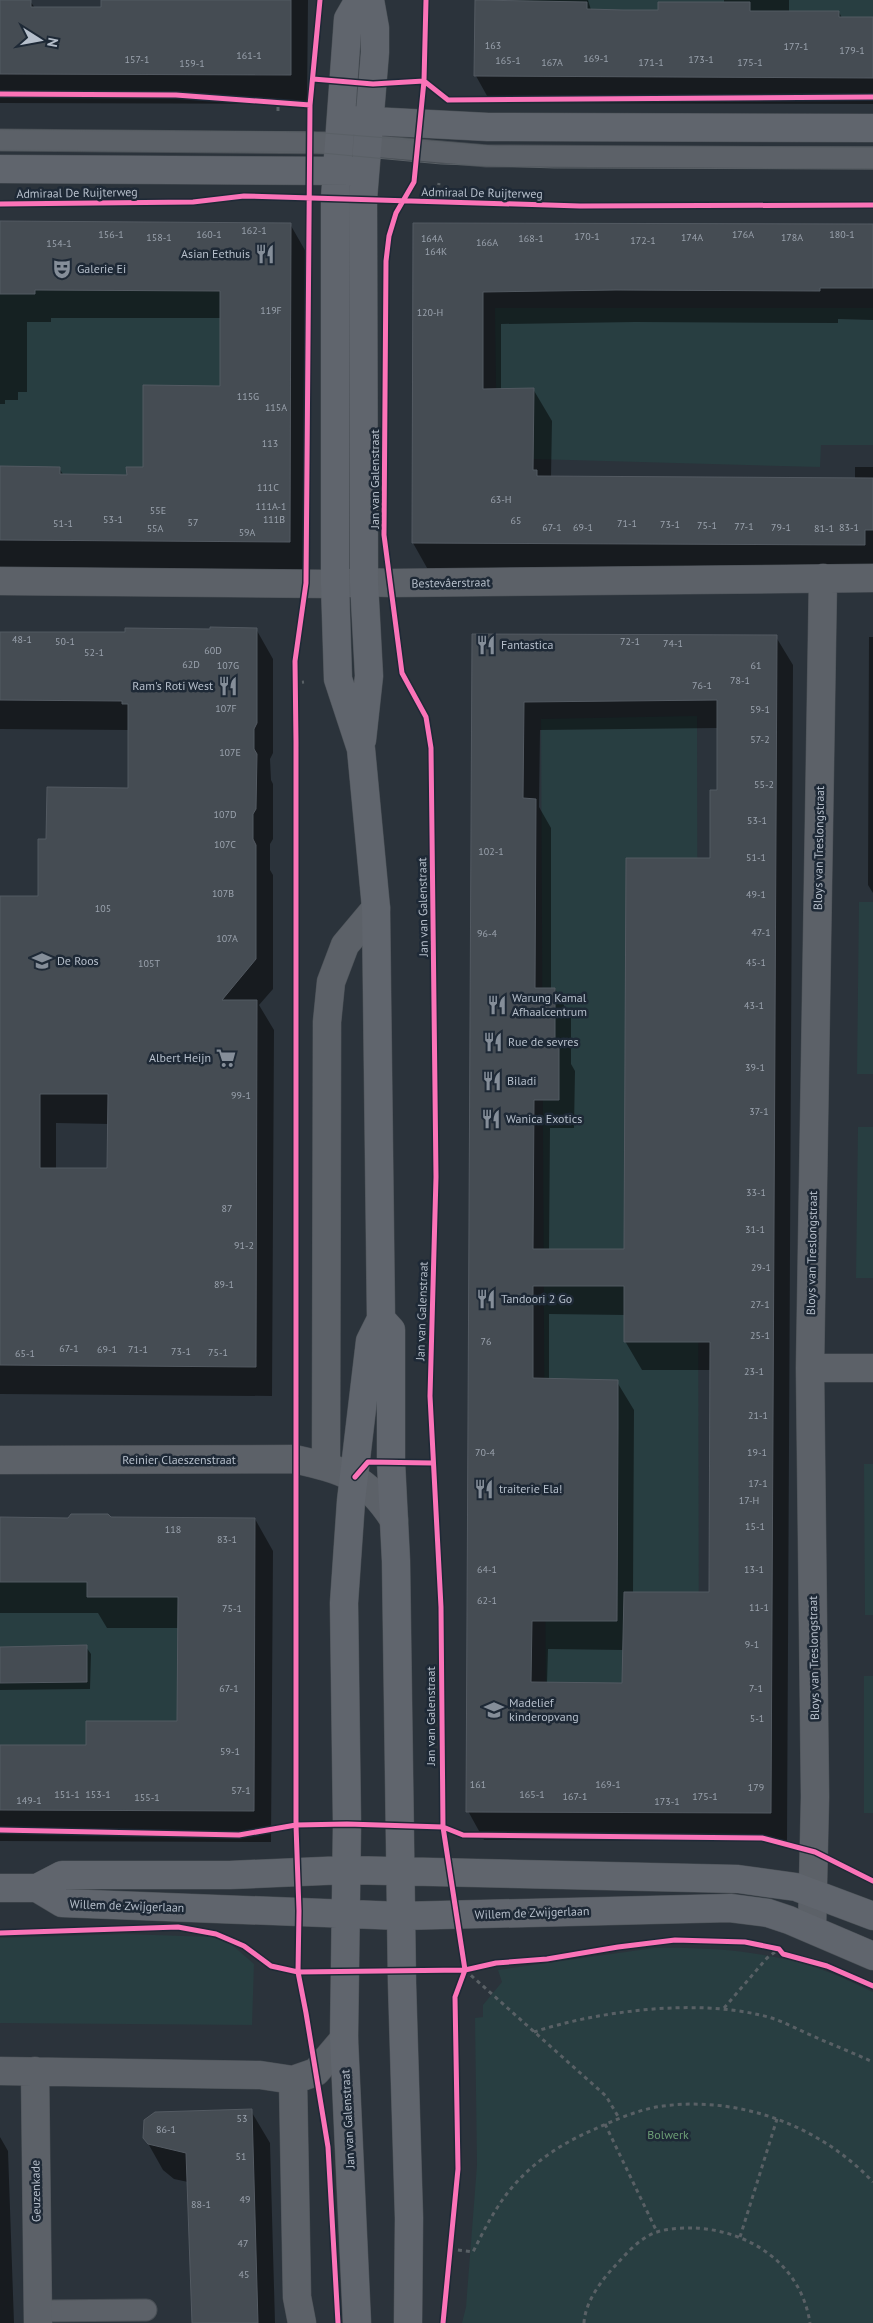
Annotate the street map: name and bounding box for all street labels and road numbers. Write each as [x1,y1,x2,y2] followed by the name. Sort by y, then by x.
[16,184,138,201] street label: Admiraal De Ruijterweg
[421,184,543,201] street label: Admiraal De Ruijterweg
[367,429,382,530] street label: Jan van Galenstraat
[411,574,491,591] street label: Bestevâerstraat
[810,786,827,910] street label: Bloys van Treslongstraat
[414,857,431,958] street label: Jan van Galenstraat
[803,1191,820,1315] street label: Bloys van Treslongstraat
[412,1261,431,1362] street label: Jan van Galenstraat
[122,1452,236,1467] street label: Reinier Claeszenstraat
[805,1596,822,1720] street label: Bloys van Treslongstraat
[423,1666,438,1767] street label: Jan van Galenstraat
[69,1896,185,1915] street label: Willem de Zwijgerlaan
[474,1903,590,1922] street label: Willem de Zwijgerlaan
[337,2069,358,2170] street label: Jan van Galenstraat
[27,2160,44,2222] street label: Geuzenkade

